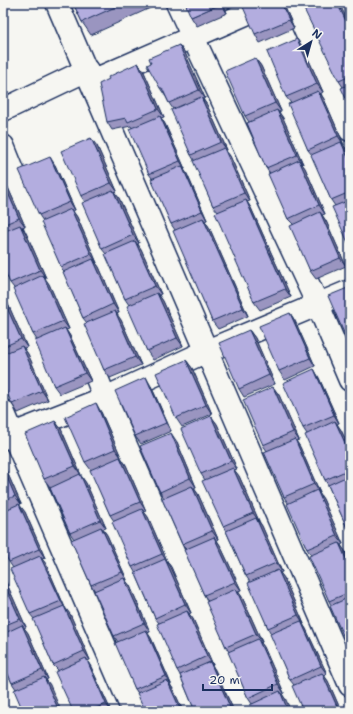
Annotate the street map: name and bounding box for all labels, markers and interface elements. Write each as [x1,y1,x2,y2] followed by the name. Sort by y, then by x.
[291,22,331,62] north arrow
[309,26,325,43] text: N
[203,666,272,692] scale bar
[209,672,240,688] text: 20 m

